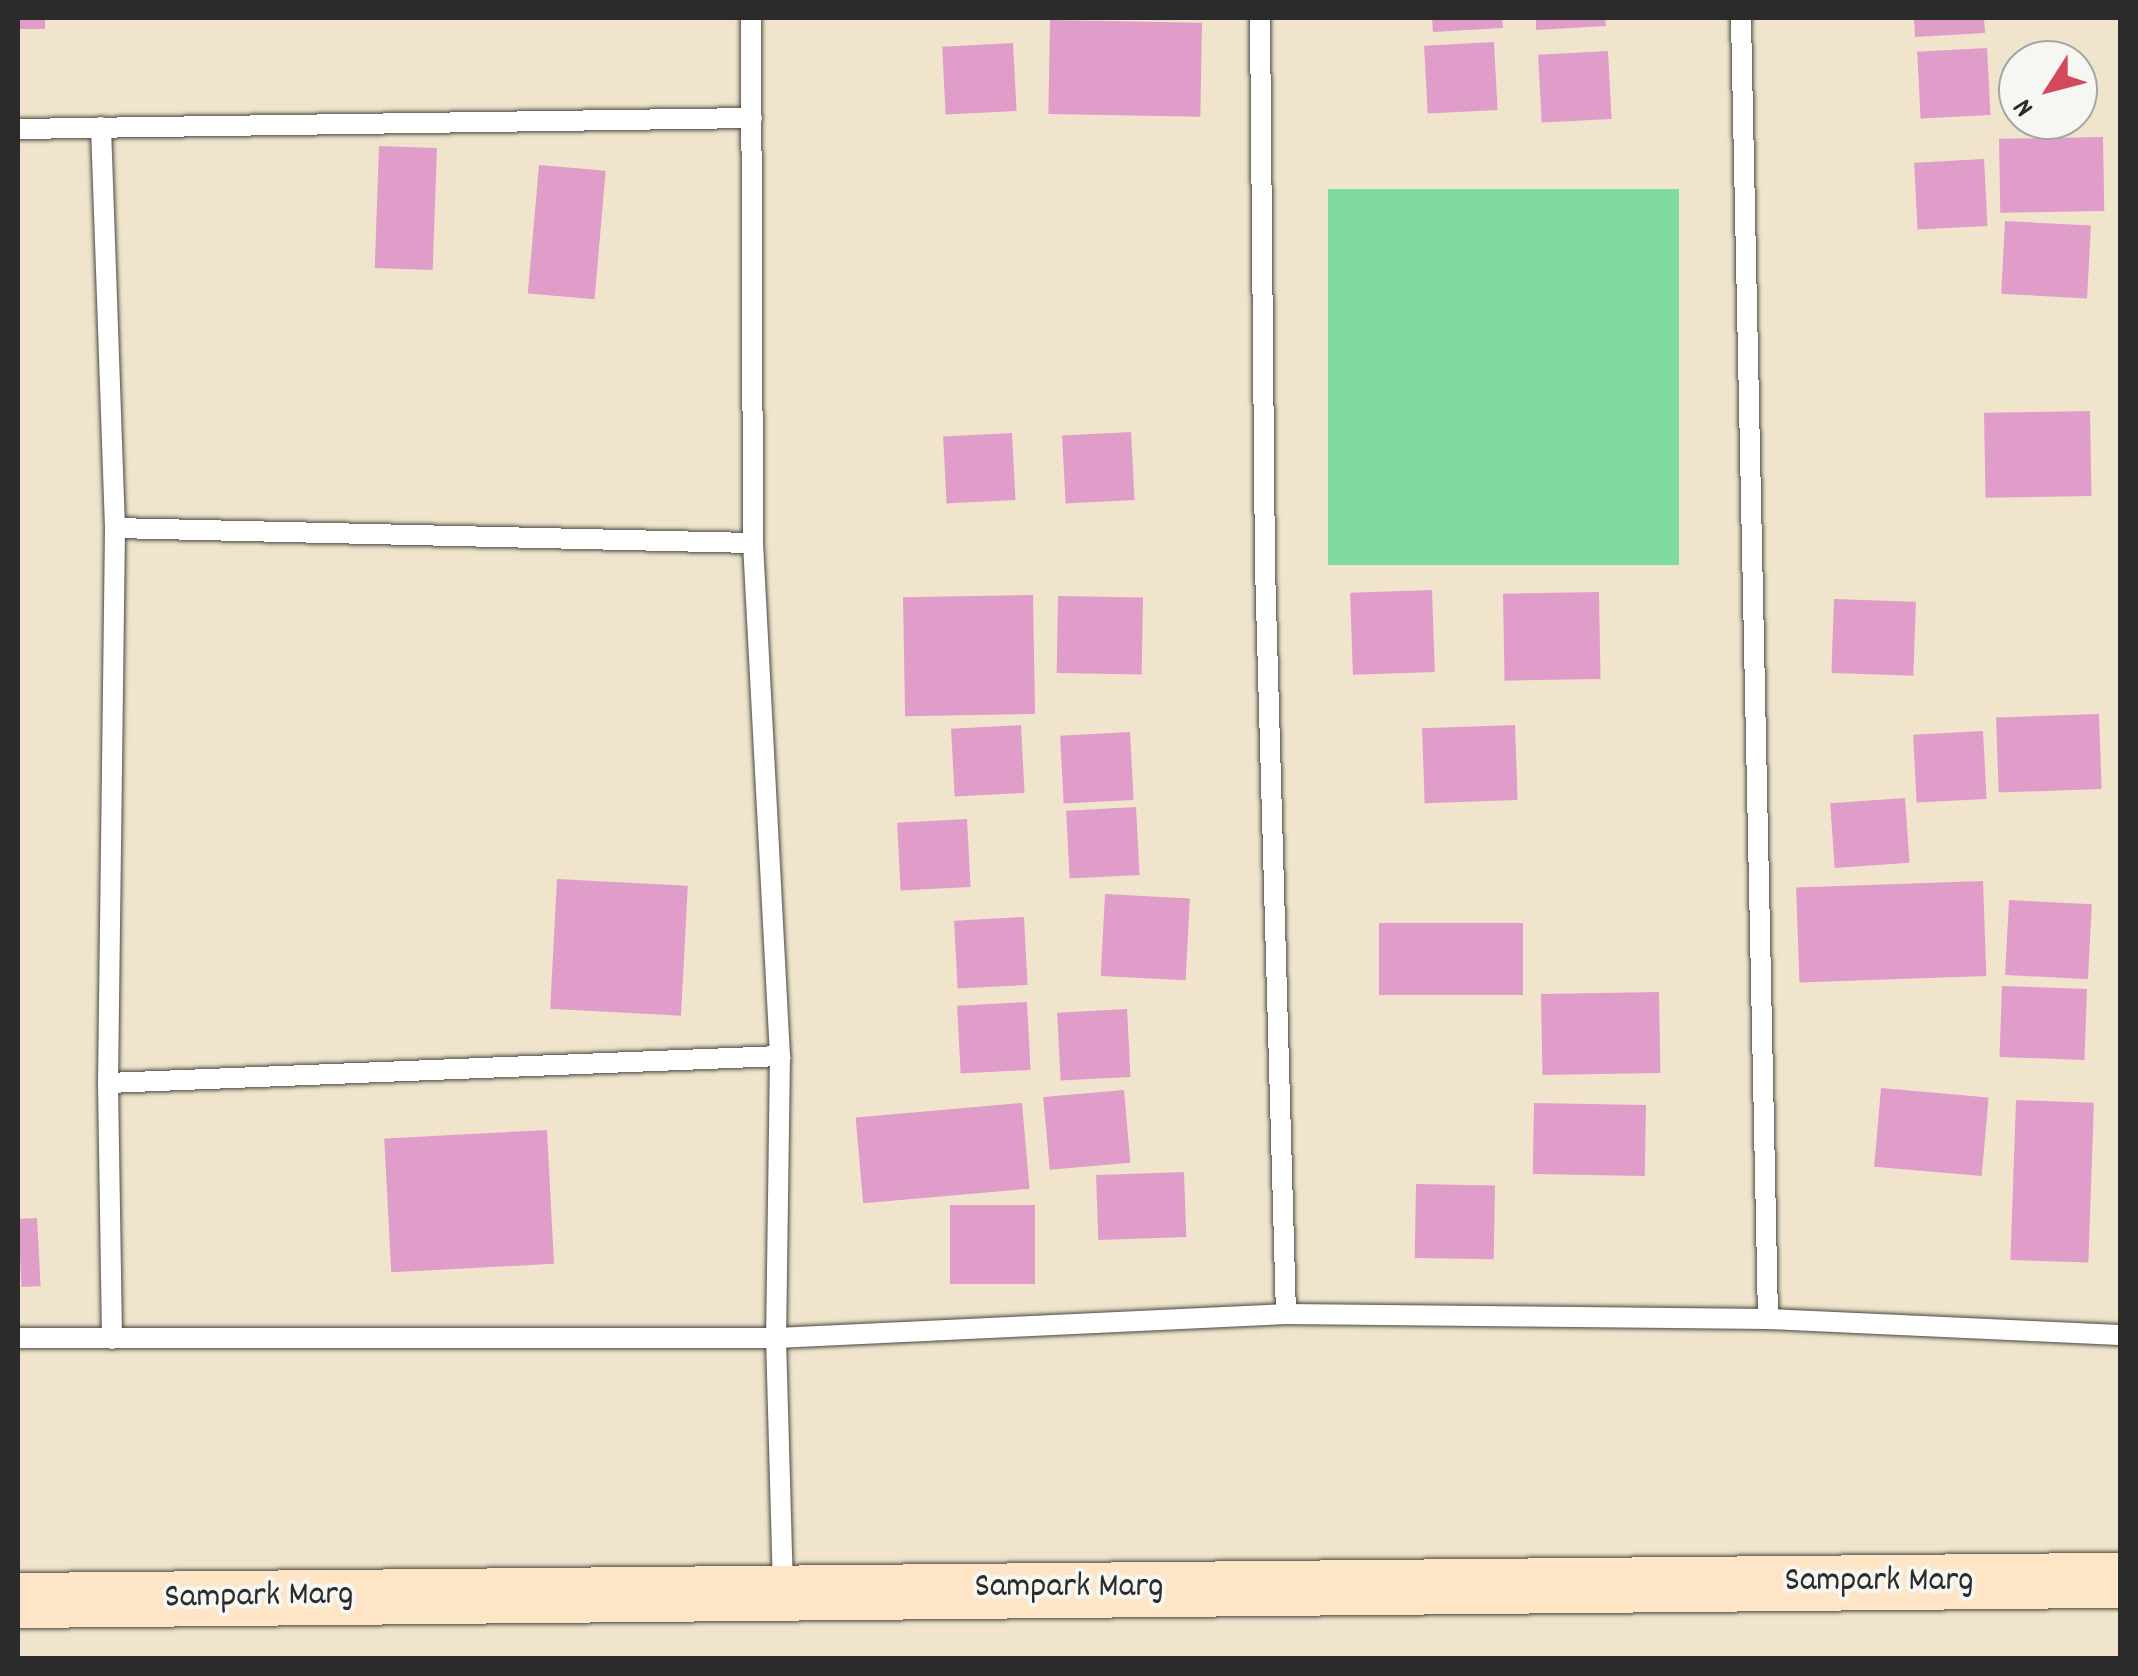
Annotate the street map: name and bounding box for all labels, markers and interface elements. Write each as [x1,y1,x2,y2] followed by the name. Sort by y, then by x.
[1998,40,2098,140] north arrow
[2005,89,2046,124] text: N
[1784,1561,1974,1603] street label: Sampark Marg
[974,1567,1164,1609] street label: Sampark Marg
[164,1574,354,1620] street label: Sampark Marg

